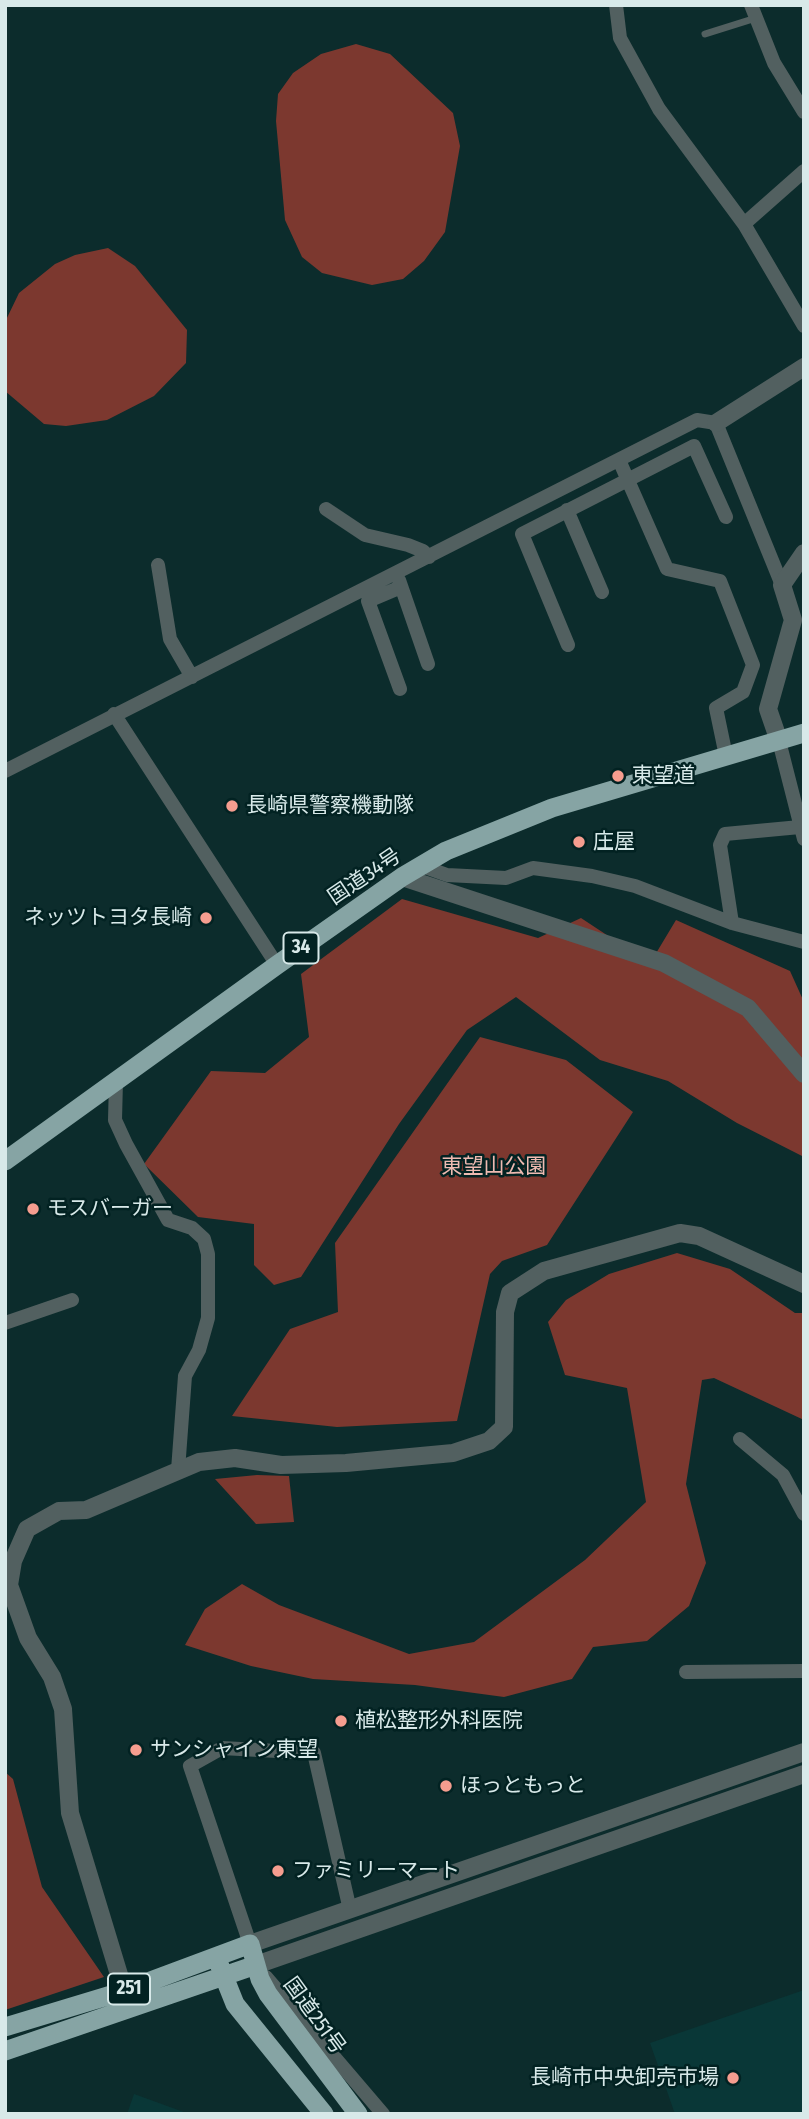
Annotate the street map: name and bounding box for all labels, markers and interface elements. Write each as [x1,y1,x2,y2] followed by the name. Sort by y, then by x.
[632,763,695,789] place label: 東望道
[610,768,626,784] marker: 東望道
[246,793,414,819] place label: 長崎県警察機動隊
[224,798,240,814] marker: 長崎県警察機動隊
[593,829,635,855] place label: 庄屋
[571,834,587,850] marker: 庄屋
[324,843,406,911] street label: 国道34号
[24,905,192,931] place label: ネッツトヨタ長崎
[198,910,214,926] marker: ネッツトヨタ長崎
[284,932,318,964] road number: 34
[442,1154,546,1180] park label: 東望山公園
[47,1196,173,1222] place label: モスバーガー
[25,1201,41,1217] marker: モスバーガー
[355,1708,523,1734] place label: 植松整形外科医院
[333,1713,349,1729] marker: 植松整形外科医院
[150,1737,318,1763] place label: サンシャイン東望
[128,1742,144,1758] marker: サンシャイン東望
[460,1773,586,1799] place label: ほっともっと
[438,1778,454,1794] marker: ほっともっと
[292,1858,460,1884] place label: ファミリーマート
[270,1863,286,1879] marker: ファミリーマート
[278,1973,350,2059] street label: 国道251号
[108,1974,150,2005] road number: 251
[530,2065,719,2091] place label: 長崎市中央卸売市場
[725,2070,741,2086] marker: 長崎市中央卸売市場

